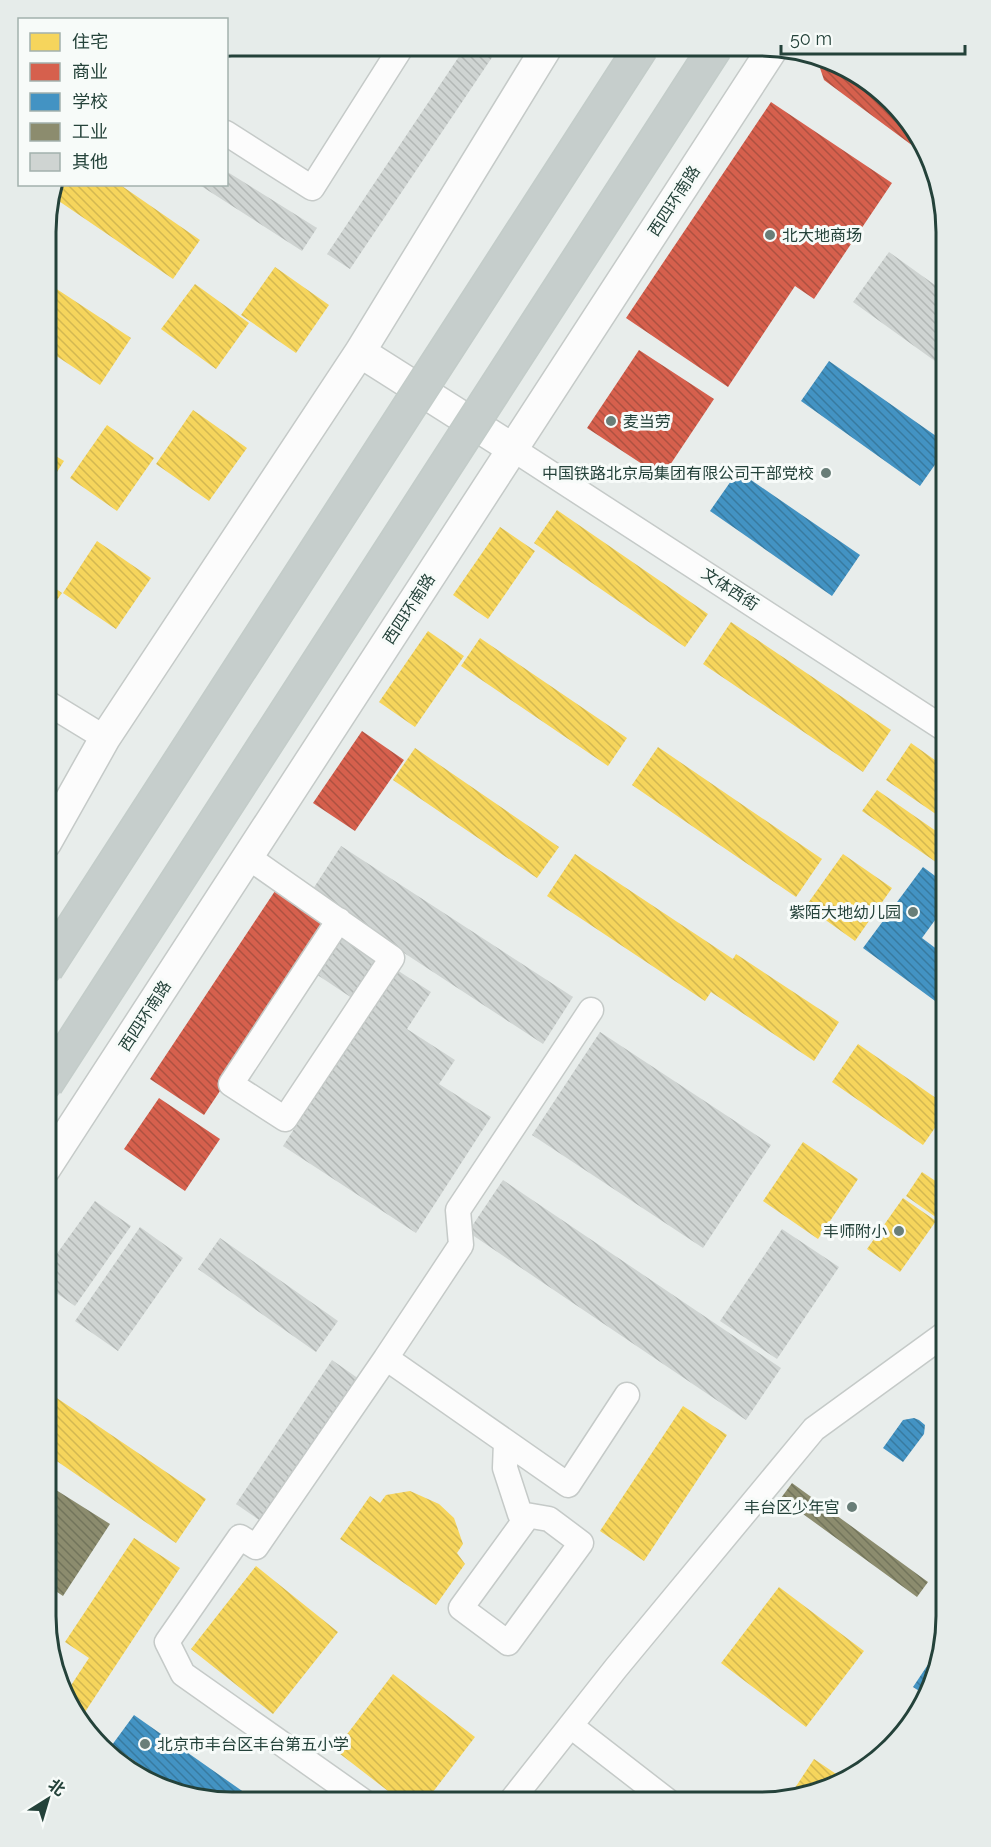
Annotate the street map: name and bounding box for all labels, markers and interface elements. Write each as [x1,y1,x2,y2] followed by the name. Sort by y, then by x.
[18,18,228,186] legend
[781,18,966,56] scale bar
[790,28,832,49] text: 50 m
[72,31,108,52] text: 住宅
[72,61,108,82] text: 商业
[72,91,108,112] text: 学校
[72,121,108,142] text: 工业
[72,151,108,172] text: 其他
[644,162,704,240] street label: 西四环南路
[782,226,862,245] place label: 北大地商场
[763,228,777,242] marker: 北大地商场
[623,412,671,431] place label: 麦当劳
[604,414,618,428] marker: 麦当劳
[542,464,814,483] place label: 中国铁路北京局集团有限公司干部党校
[819,466,833,480] marker: 中国铁路北京局集团有限公司干部党校
[698,564,762,614] street label: 文体西街
[379,570,439,648] street label: 西四环南路
[789,903,901,922] place label: 紫陌大地幼儿园
[906,905,920,919] marker: 紫陌大地幼儿园
[115,977,175,1055] street label: 西四环南路
[823,1222,887,1241] place label: 丰师附小
[892,1224,906,1238] marker: 丰师附小
[744,1498,840,1517] place label: 丰台区少年宫
[845,1500,859,1514] marker: 丰台区少年宫
[157,1735,349,1754] place label: 北京市丰台区丰台第五小学
[138,1737,152,1751] marker: 北京市丰台区丰台第五小学
[18,1769,78,1829] north arrow
[45,1775,69,1800] text: 北

